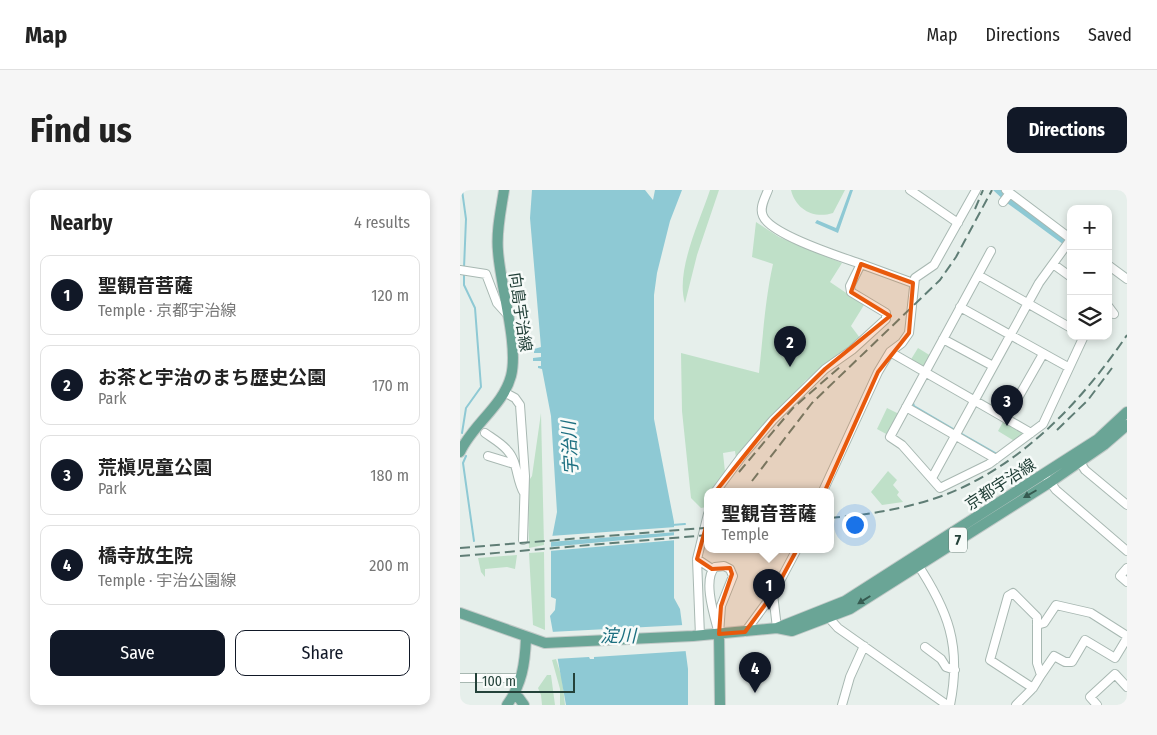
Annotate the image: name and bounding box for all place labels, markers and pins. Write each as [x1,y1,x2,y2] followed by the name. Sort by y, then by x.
[774,326,806,367] pin: 2
[991,385,1023,426] pin: 3
[753,569,785,610] pin: 1
[739,652,771,693] pin: 4

